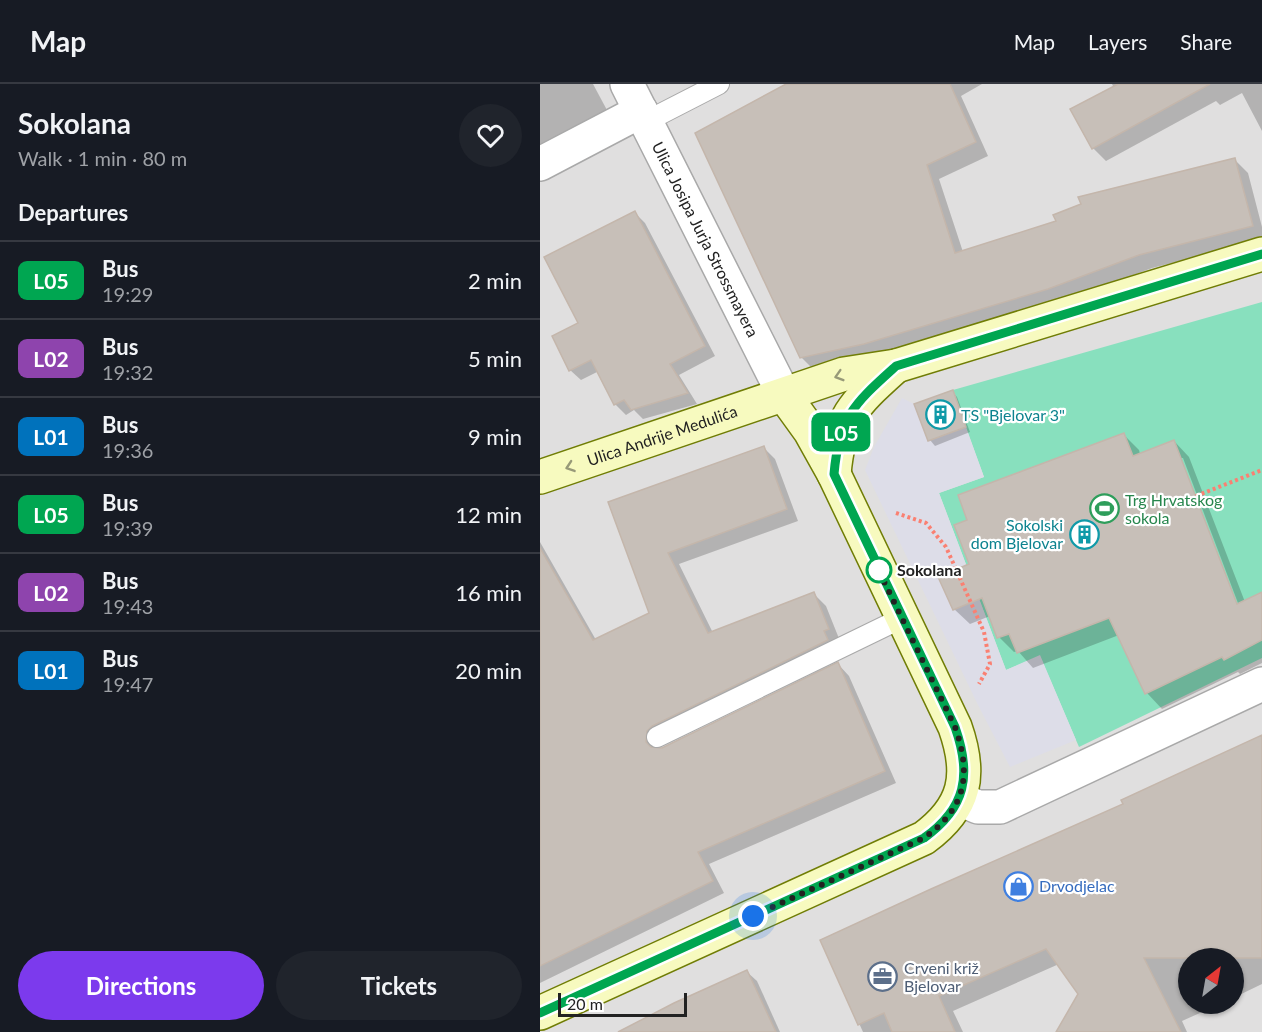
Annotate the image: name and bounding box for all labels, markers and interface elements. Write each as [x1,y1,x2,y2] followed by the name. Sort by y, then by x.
[30,24,86,58] text: Map
[1014,29,1055,54] text: Map
[1088,29,1147,54] text: Layers
[1180,29,1232,54] text: Share
[459,104,522,167] button: heart
[18,106,131,140] text: Sokolana
[649,138,763,340] street label: Ulica Josipa Jurja Strossmayera
[18,146,187,170] text: Walk · 1 min · 80 m
[18,199,128,226] text: Departures
[102,255,138,282] text: Bus
[468,267,522,294] text: 2 min
[33,268,69,293] text: L05
[102,282,153,306] text: 19:29
[102,333,138,360] text: Bus
[468,345,522,372] text: 5 min
[33,346,69,371] text: L02
[102,360,153,384] text: 19:32
[834,369,845,381] one-way arrow
[924,399,956,431] building icon: TS "Bjelovar 3"
[584,401,740,469] street label: Ulica Andrije Medulića
[961,405,1065,424] place label: TS "Bjelovar 3"
[102,411,138,438] text: Bus
[806,412,876,452] line badge: L05
[823,420,859,445] text: L05
[468,423,522,450] text: 9 min
[33,424,69,449] text: L01
[102,438,153,462] text: 19:36
[565,460,576,473] one-way arrow
[102,489,138,516] text: Bus
[1125,490,1222,527] place label: Trg Hrvatskog sokola
[1088,493,1120,525] sports icon: Trg Hrvatskog sokola
[455,501,522,528] text: 12 min
[33,502,69,527] text: L05
[971,515,1063,552] place label: Sokolski dom Bjelovar
[102,516,153,540] text: 19:39
[1068,518,1100,550] building icon: Sokolski dom Bjelovar
[866,557,892,583] marker: Sokolana
[897,560,962,579] place label: Sokolana
[102,567,138,594] text: Bus
[455,579,522,606] text: 16 min
[33,580,69,605] text: L02
[102,594,153,618] text: 19:43
[102,645,138,672] text: Bus
[455,657,522,684] text: 20 min
[33,658,69,683] text: L01
[102,672,153,696] text: 19:47
[1002,870,1034,902] shop icon: Drvodjelac
[1039,876,1115,895] place label: Drvodjelac
[738,901,768,931] your location
[1178,948,1244,1014] north arrow
[1178,948,1244,1014] map controls
[18,951,264,1020] button: Directions
[276,951,522,1020] button: Tickets
[904,958,979,995] place label: Crveni križ Bjelovar
[867,961,899,993] office icon: Crveni križ Bjelovar
[558,990,687,1018] scale bar
[567,994,603,1013] text: 20 m

